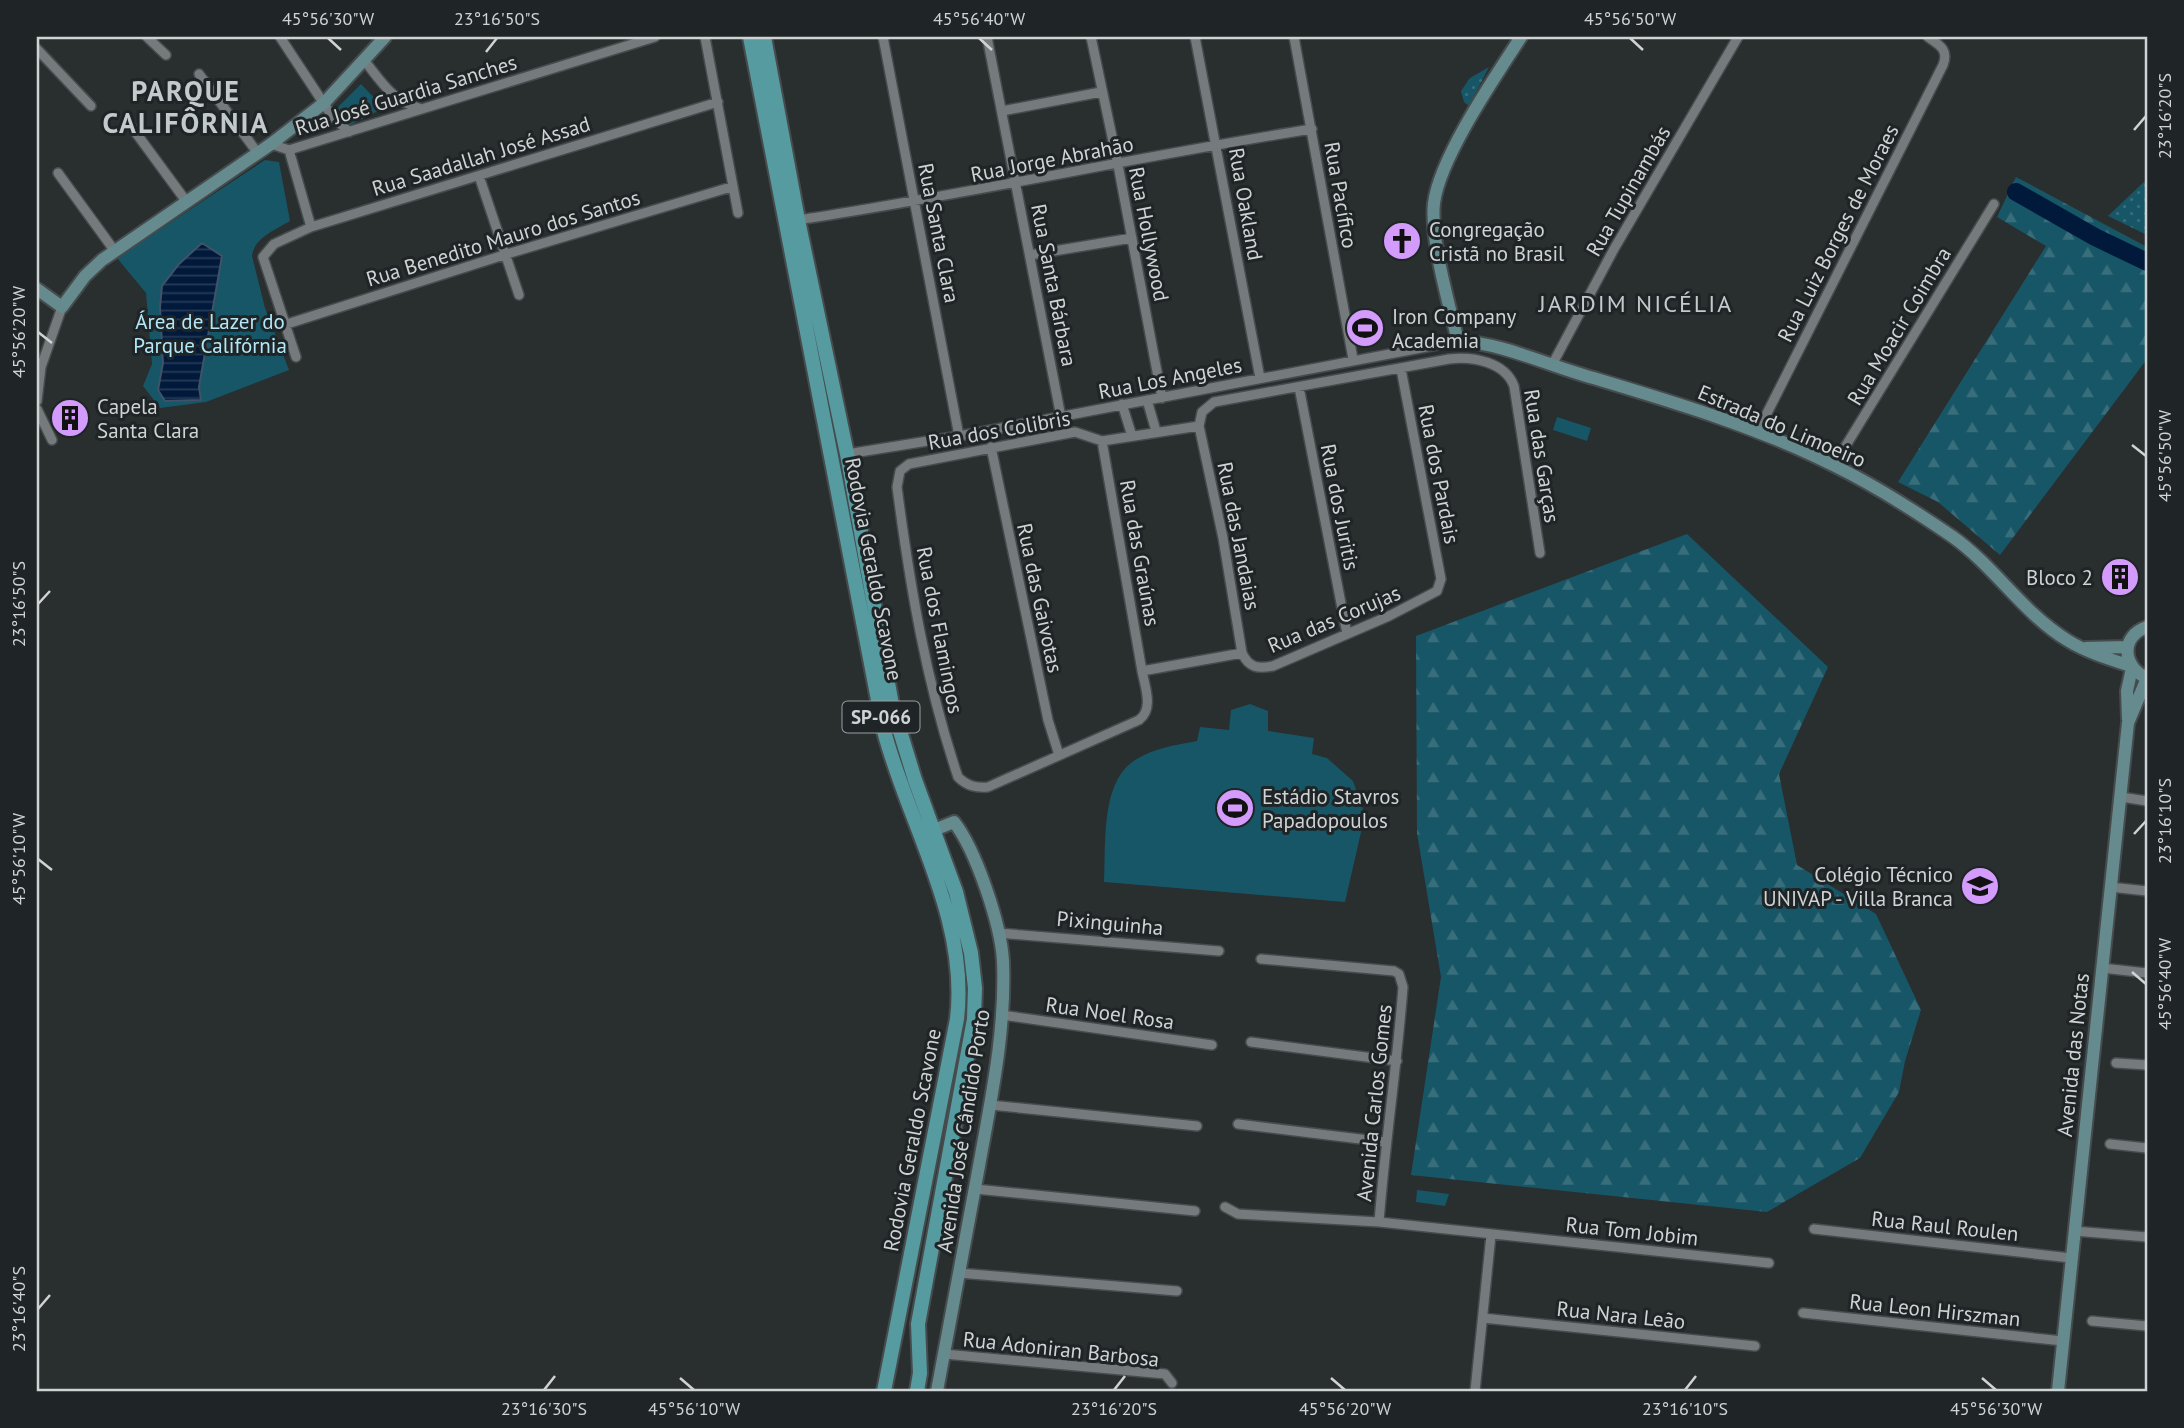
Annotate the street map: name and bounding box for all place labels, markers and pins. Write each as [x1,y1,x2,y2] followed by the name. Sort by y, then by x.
[1429,216,1564,267] place label: Congregação Cristã no Brasil
[1381,220,1423,262] church icon: Congregação Cristã no Brasil
[1392,303,1516,354] place label: Iron Company Academia
[1344,307,1386,349] sports icon: Iron Company Academia
[97,393,199,444] place label: Capela Santa Clara
[49,397,91,439] building icon: Capela Santa Clara
[2099,556,2141,598] building icon: Bloco 2
[2026,564,2093,591] place label: Bloco 2
[1262,783,1399,834] place label: Estádio Stavros Papadopoulos
[1214,787,1256,829] sports icon: Estádio Stavros Papadopoulos
[1763,861,1953,912] place label: Colégio Técnico UNIVAP - Villa Branca
[1959,865,2001,907] school or university icon: Colégio Técnico UNIVAP - Villa Branca

